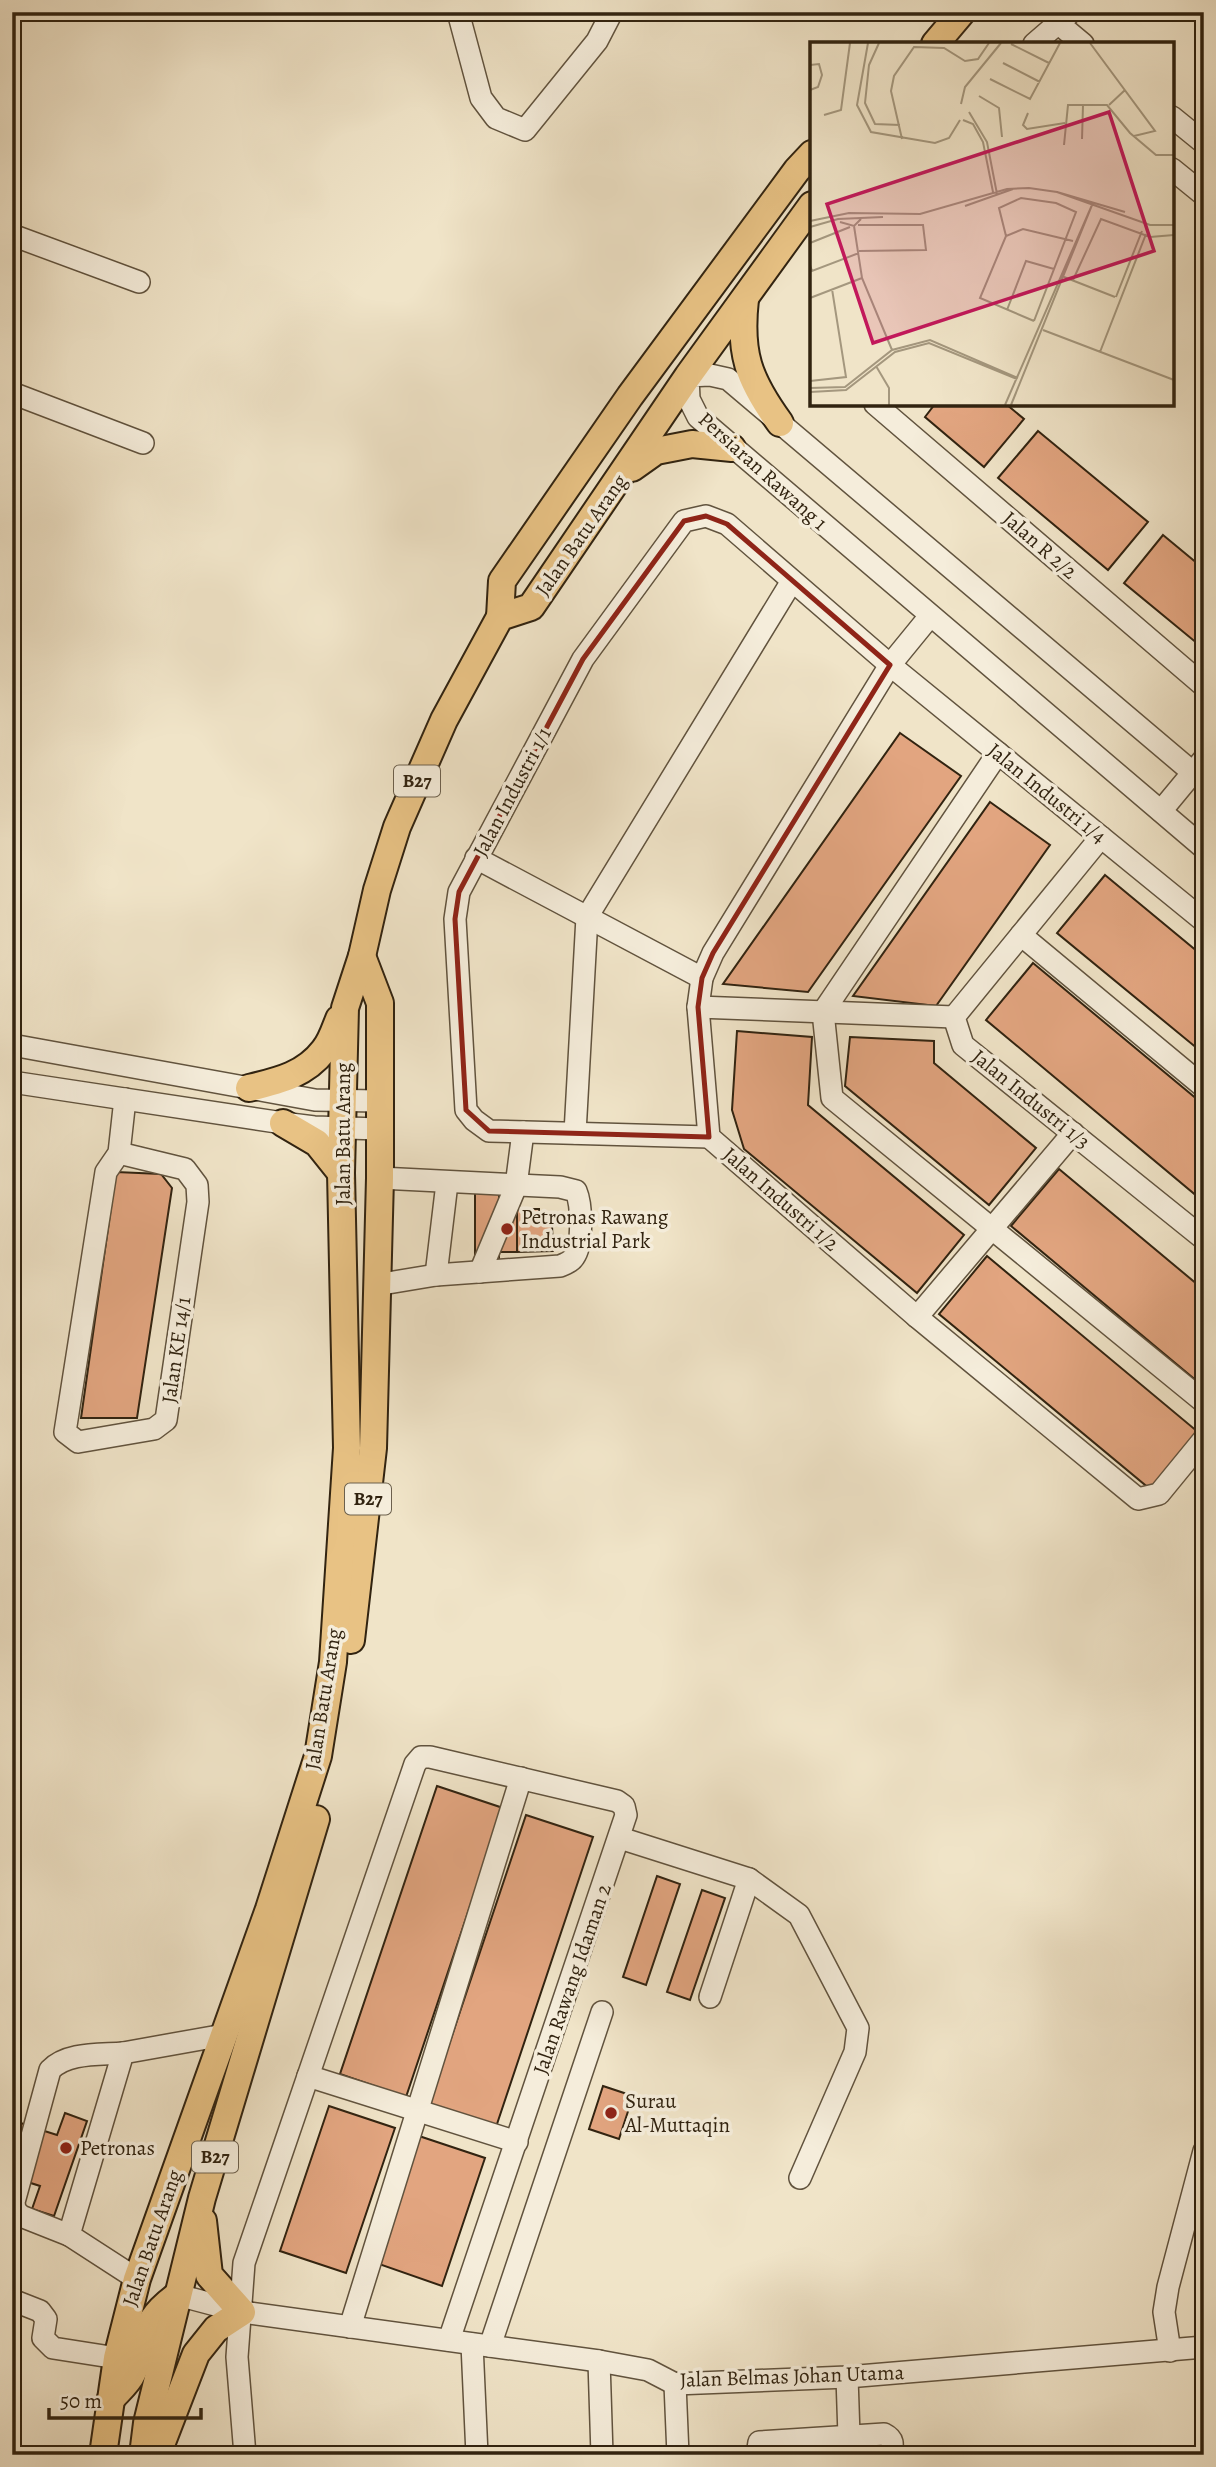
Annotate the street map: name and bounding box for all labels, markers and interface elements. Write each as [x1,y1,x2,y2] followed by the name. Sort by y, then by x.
[810,42,1174,406] inset map
[692,405,834,537] street label: Persiaran Rawang 1
[529,468,634,602] street label: Jalan Batu Arang
[997,505,1083,585] street label: Jalan R 2/2
[466,722,558,862] street label: Jalan Industri 1/1
[982,736,1112,850] street label: Jalan Industri 1/4
[394,766,440,796] road number: B27
[966,1043,1096,1155] street label: Jalan Industri 1/3
[329,1062,357,1205] street label: Jalan Batu Arang
[717,1141,845,1257] street label: Jalan Industri 1/2
[521,1203,669,1255] place label: Petronas Rawang Industrial Park
[499,1221,515,1237] marker: Petronas Rawang Industrial Park
[155,1295,197,1405] street label: Jalan KE 14/1
[345,1484,391,1514] road number: B27
[298,1626,348,1772] street label: Jalan Batu Arang
[526,1880,618,2078] street label: Jalan Rawang Idaman 2
[624,2087,730,2139] place label: Surau Al-Muttaqin
[603,2105,619,2121] marker: Surau Al-Muttaqin
[80,2134,155,2162] place label: Petronas
[58,2140,74,2156] marker: Petronas
[192,2142,238,2172] road number: B27
[116,2165,189,2310] street label: Jalan Batu Arang
[679,2358,905,2394] street label: Jalan Belmas Johan Utama
[49,2376,201,2420] scale bar
[60,2387,102,2415] text: 50 m

